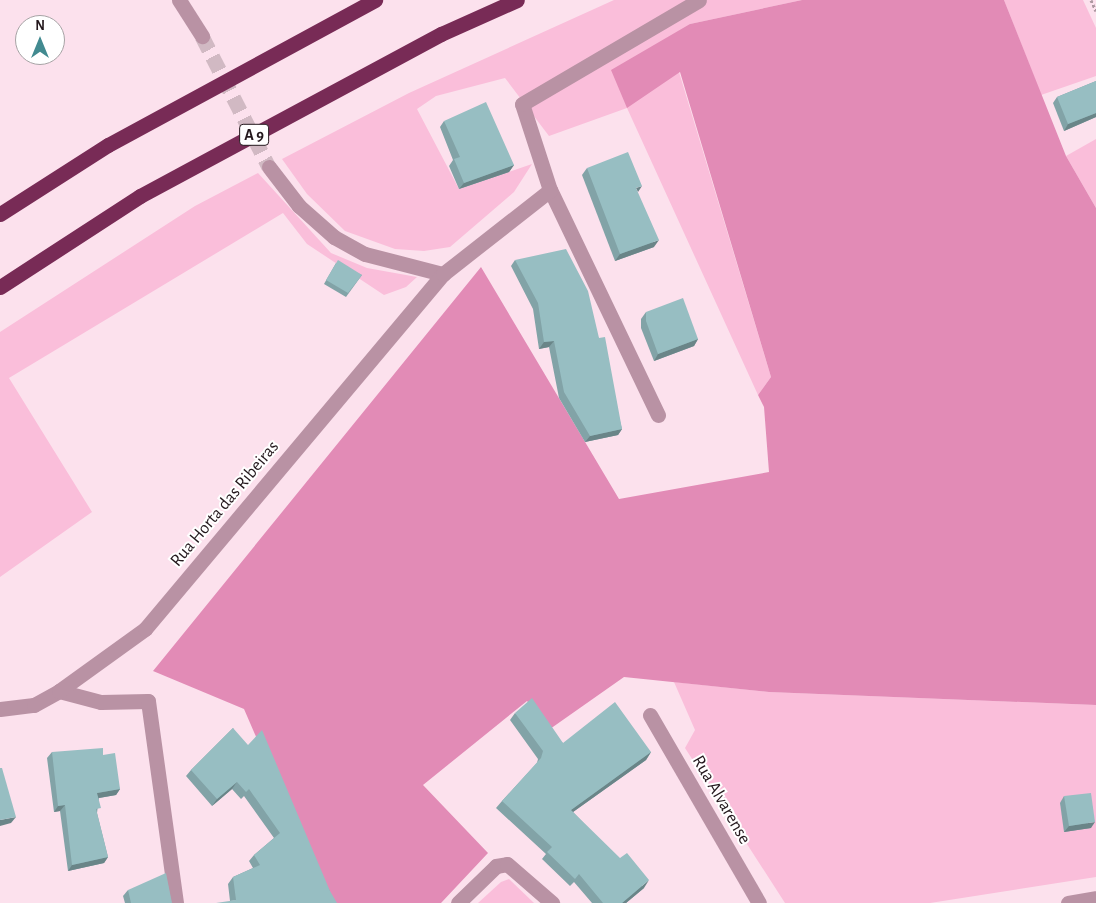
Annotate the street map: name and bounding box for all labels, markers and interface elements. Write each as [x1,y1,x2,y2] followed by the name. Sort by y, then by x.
[15,15,65,65] north arrow
[35,19,45,33] text: N
[239,122,269,148] road number: A 9
[166,437,284,571] street label: Rua Horta das Ribeiras
[687,752,755,848] street label: Rua Alvarense

